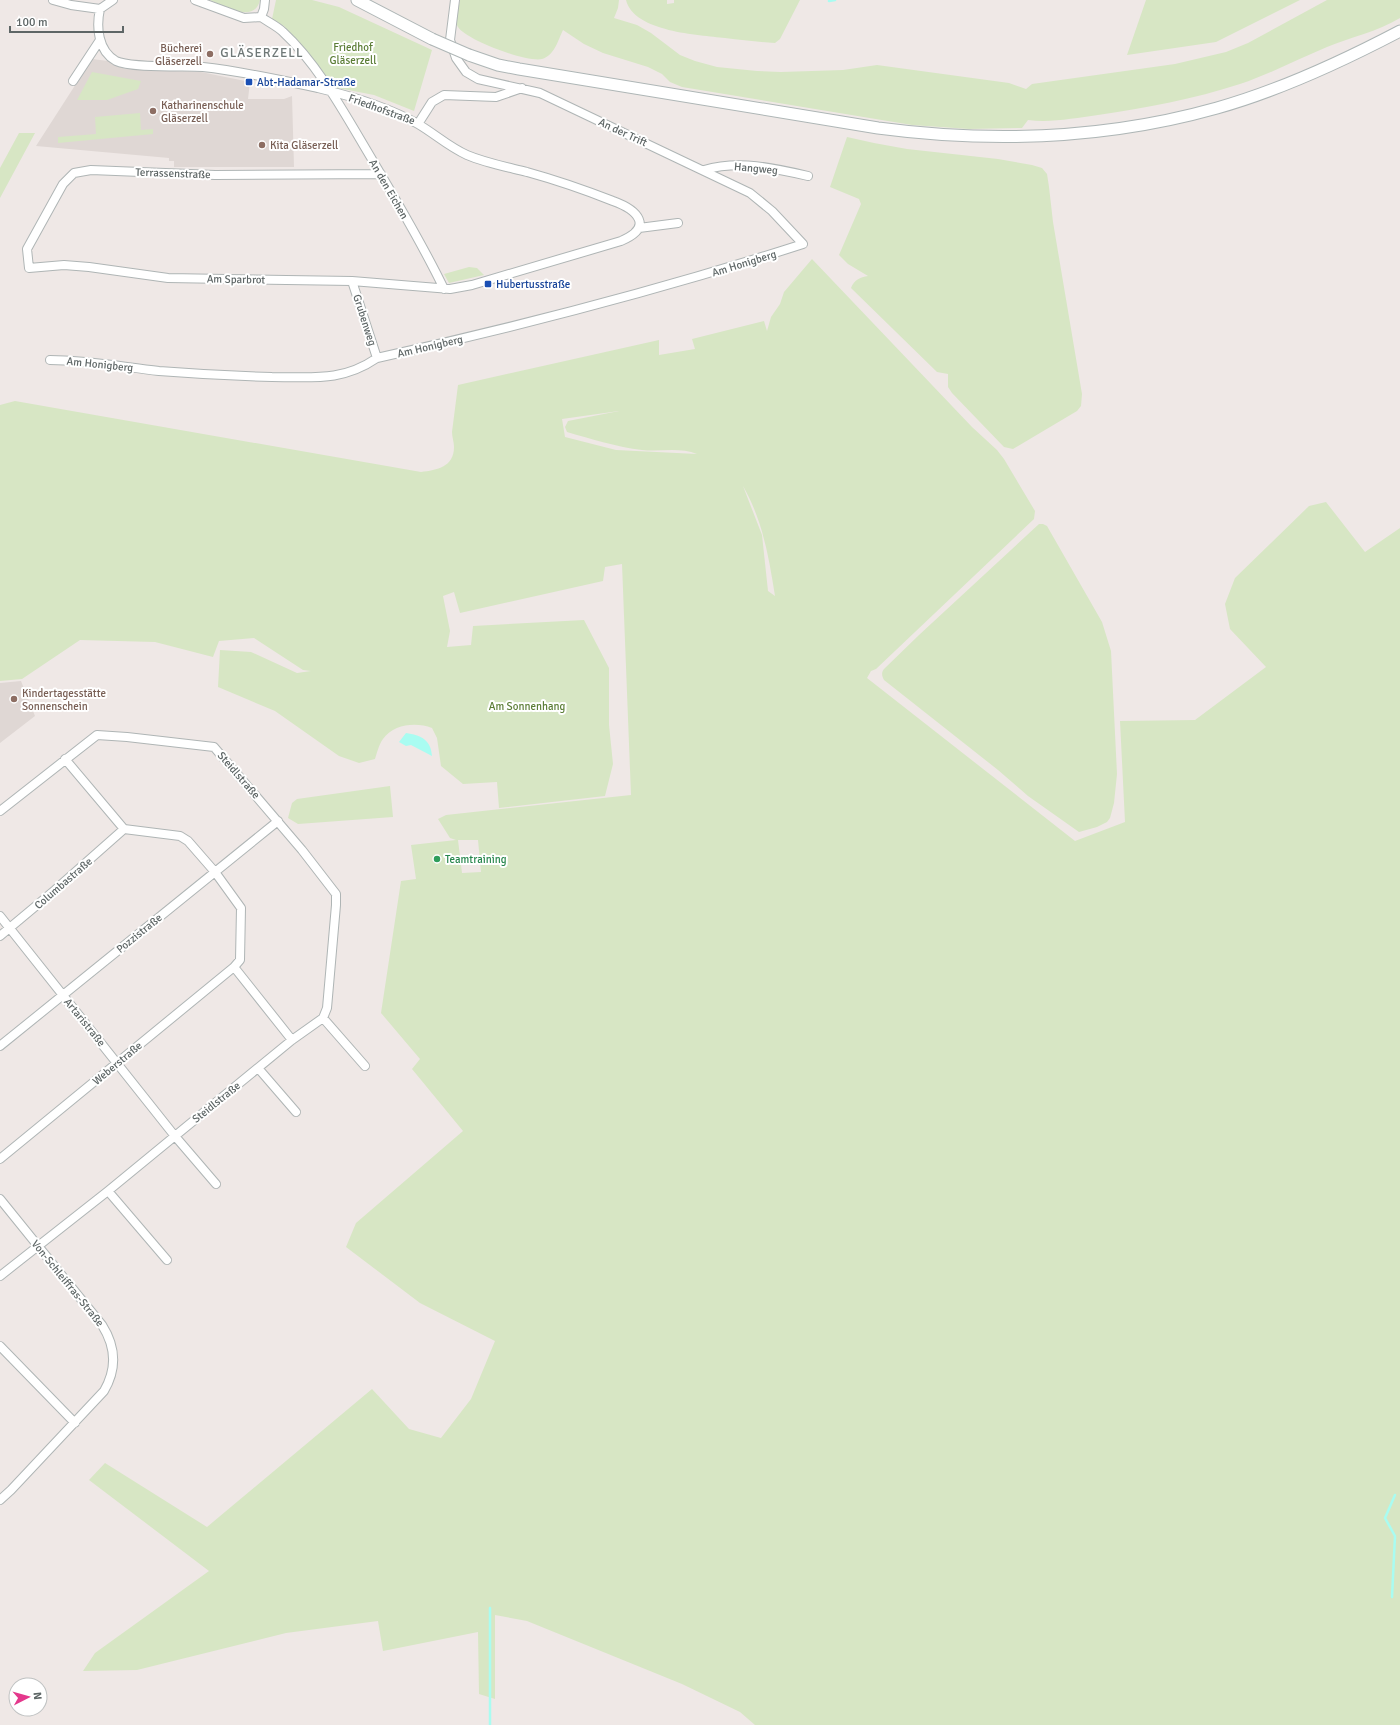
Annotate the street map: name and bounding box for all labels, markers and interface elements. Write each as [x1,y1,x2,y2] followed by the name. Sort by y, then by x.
[10,8,123,34] scale bar
[16,15,48,30] text: 100 m
[330,41,376,67] park label: Friedhof Gläserzell
[155,42,202,68] place label: Bücherei Gläserzell
[220,44,304,61] district label: GLÄSERZELL
[205,49,215,59] marker: Bücherei Gläserzell
[257,76,356,89] place label: Abt-Hadamar-Straße
[244,77,254,87] marker: Abt-Hadamar-Straße
[347,91,417,128] street label: Friedhofstraße
[161,99,244,125] place label: Katharinenschule Gläserzell
[148,106,158,116] marker: Katharinenschule Gläserzell
[596,116,649,149] street label: An der Trift
[270,139,338,152] place label: Kita Gläserzell
[257,140,267,150] marker: Kita Gläserzell
[366,157,411,221] street label: An den Eichen
[734,160,779,177] street label: Hangweg
[135,166,211,181] street label: Terrassenstraße
[710,247,778,279] street label: Am Honigberg
[207,272,266,287] street label: Am Sparbrot
[496,278,570,291] place label: Hubertusstraße
[483,279,493,289] marker: Hubertusstraße
[350,293,379,348] street label: Grubenweg
[396,333,464,360] street label: Am Honigberg
[66,355,134,374] street label: Am Honigberg
[22,687,106,713] place label: Kindertagesstätte Sonnenschein
[9,694,19,704] marker: Kindertagesstätte Sonnenschein
[489,700,565,713] park label: Am Sonnenhang
[215,749,263,801] street label: Steidlstraße
[445,853,507,866] place label: Teamtraining
[432,854,442,864] marker: Teamtraining
[32,855,95,912] street label: Columbastraße
[114,911,165,956] street label: Pozzistraße
[61,996,108,1049] street label: Artaristraße
[90,1039,145,1088] street label: Weberstraße
[190,1079,243,1126] street label: Steidlstraße
[29,1237,106,1329] street label: Von-Schleiffras-Straße
[8,1677,48,1717] north arrow
[31,1692,44,1700] text: N

